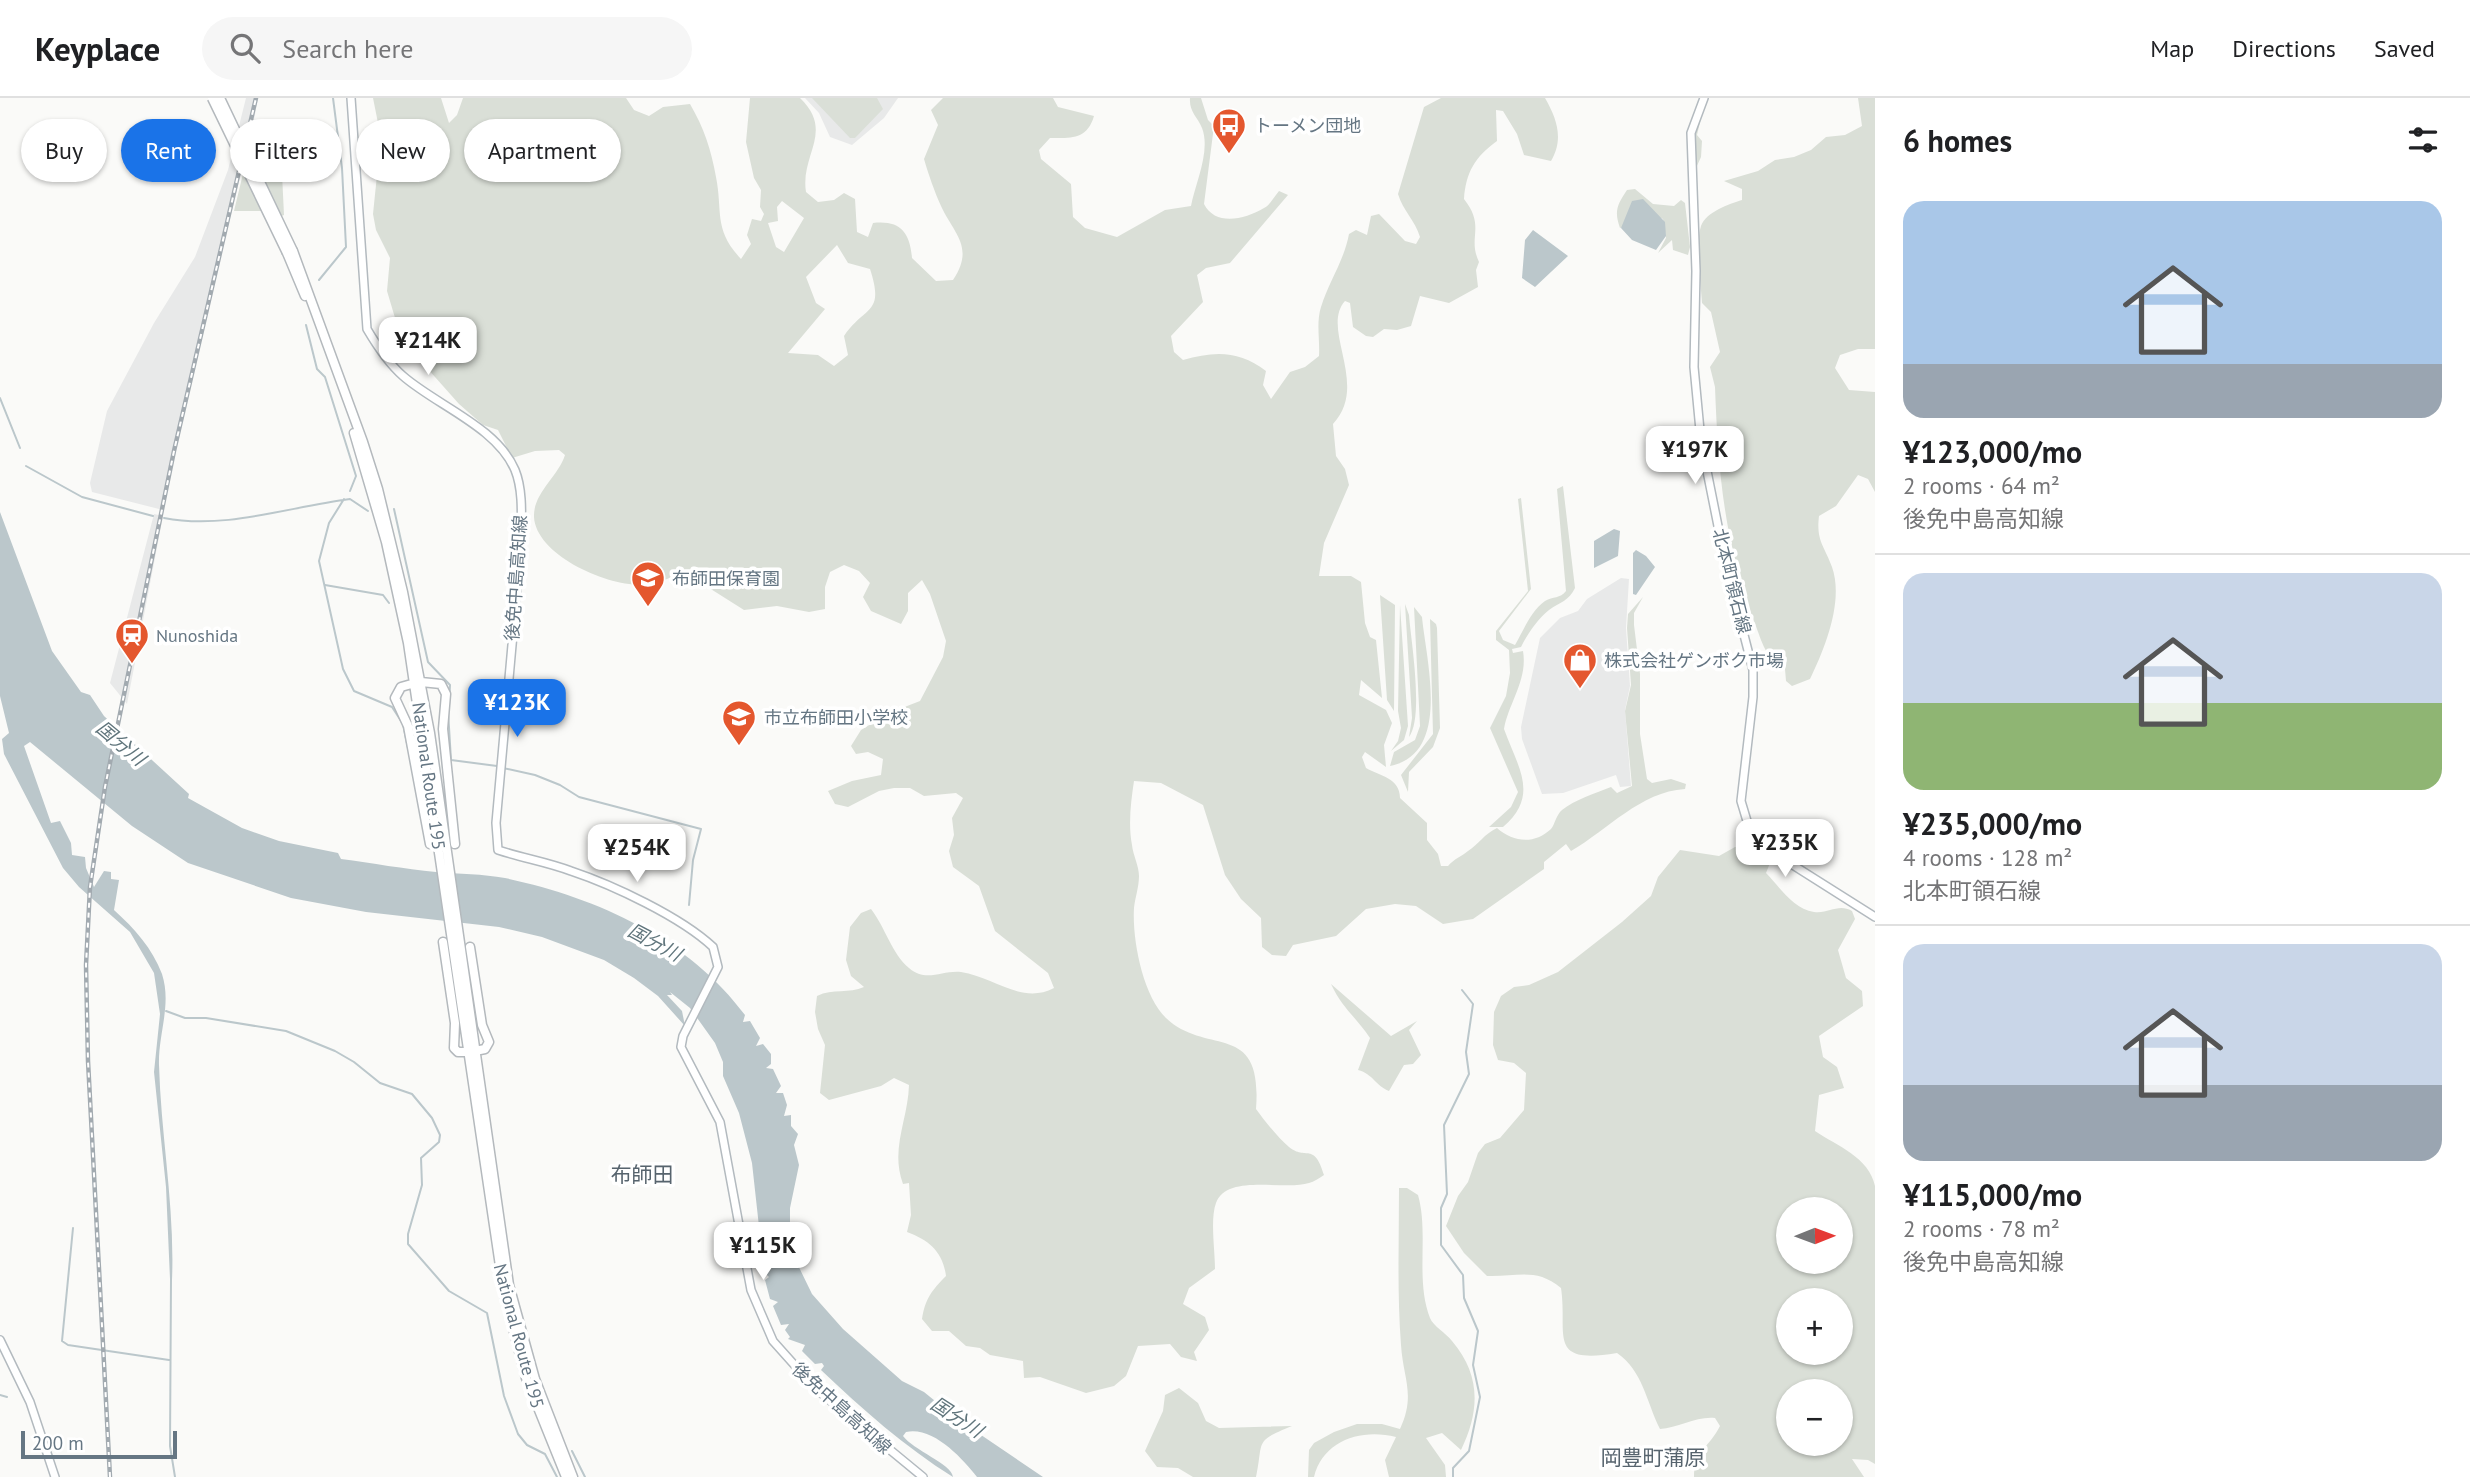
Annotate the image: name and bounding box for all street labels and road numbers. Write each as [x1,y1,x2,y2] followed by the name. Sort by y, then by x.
[500,514,532,642] street label: 後免中島高知線
[1708,526,1756,636] street label: 北本町領石線
[407,701,451,851] street label: National Route 195
[489,1261,549,1411] street label: National Route 195
[787,1357,897,1459] street label: 後免中島高知線

